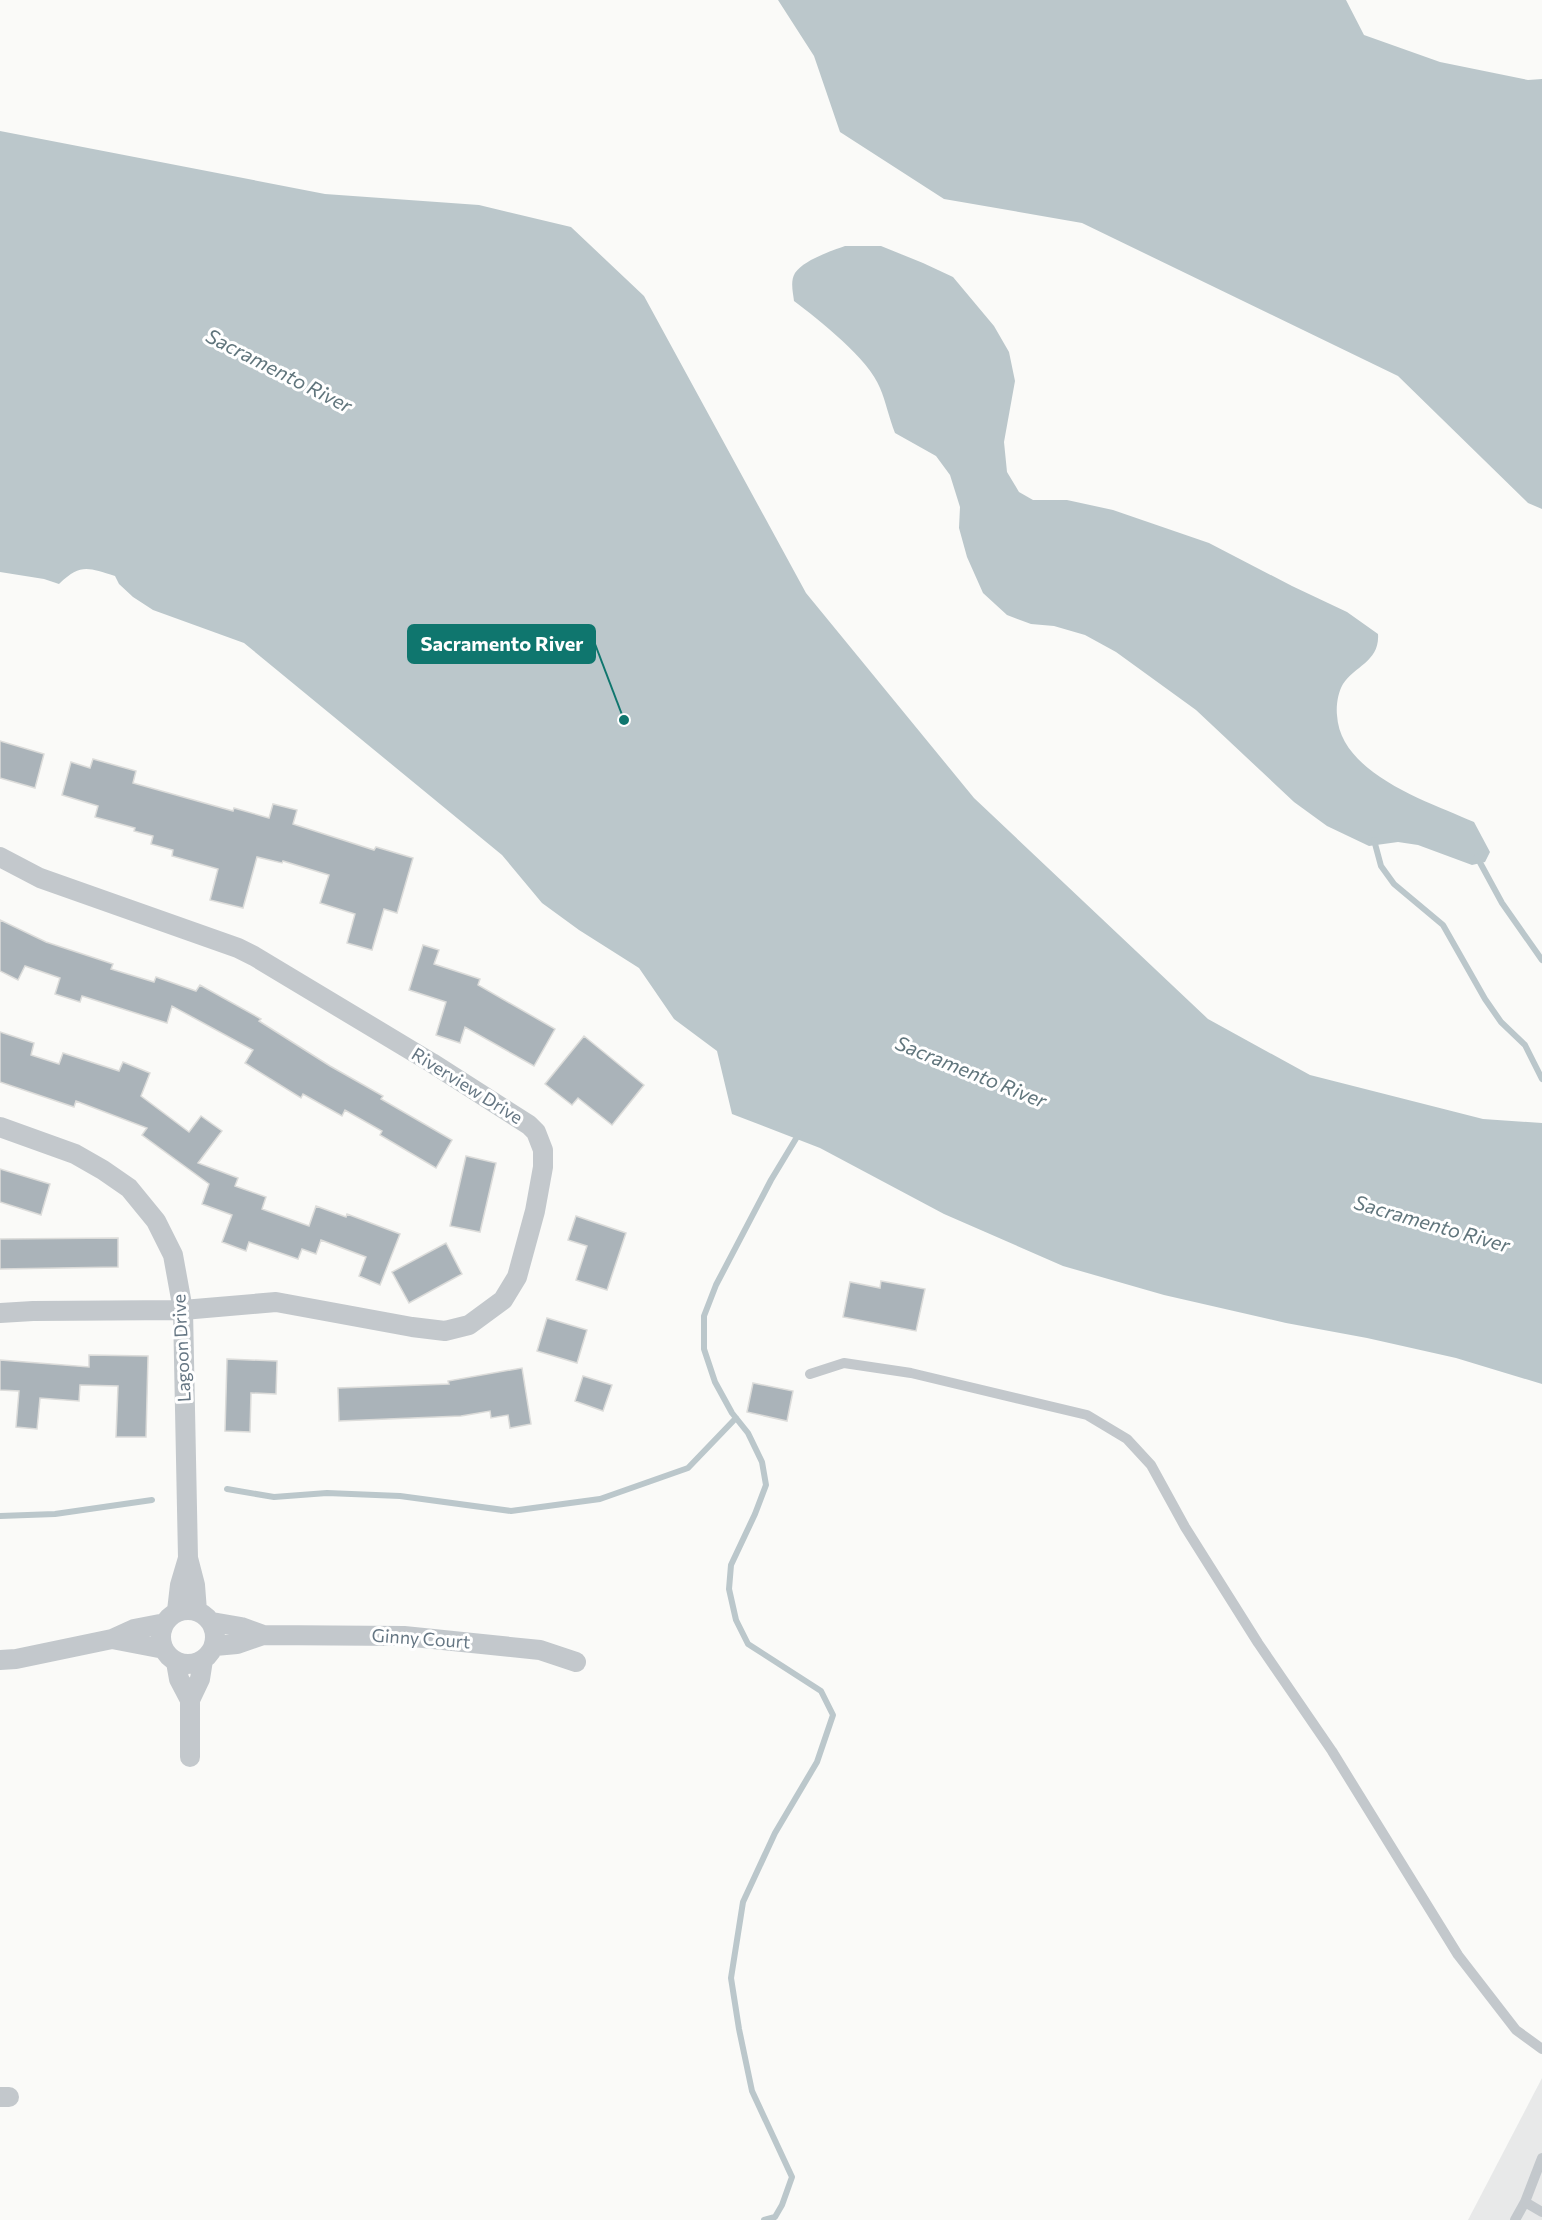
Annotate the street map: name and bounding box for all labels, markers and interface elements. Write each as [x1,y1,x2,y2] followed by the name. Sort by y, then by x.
[202,323,357,418] water label: Sacramento River
[408,625,595,663] callout: Sacramento River
[420,631,584,655] text: Sacramento River
[892,1030,1051,1113] water label: Sacramento River
[408,1042,527,1128] street label: Riverview Drive
[1352,1189,1514,1257] water label: Sacramento River
[167,1294,195,1403] street label: Lagoon Drive
[371,1624,471,1652] street label: Ginny Court

